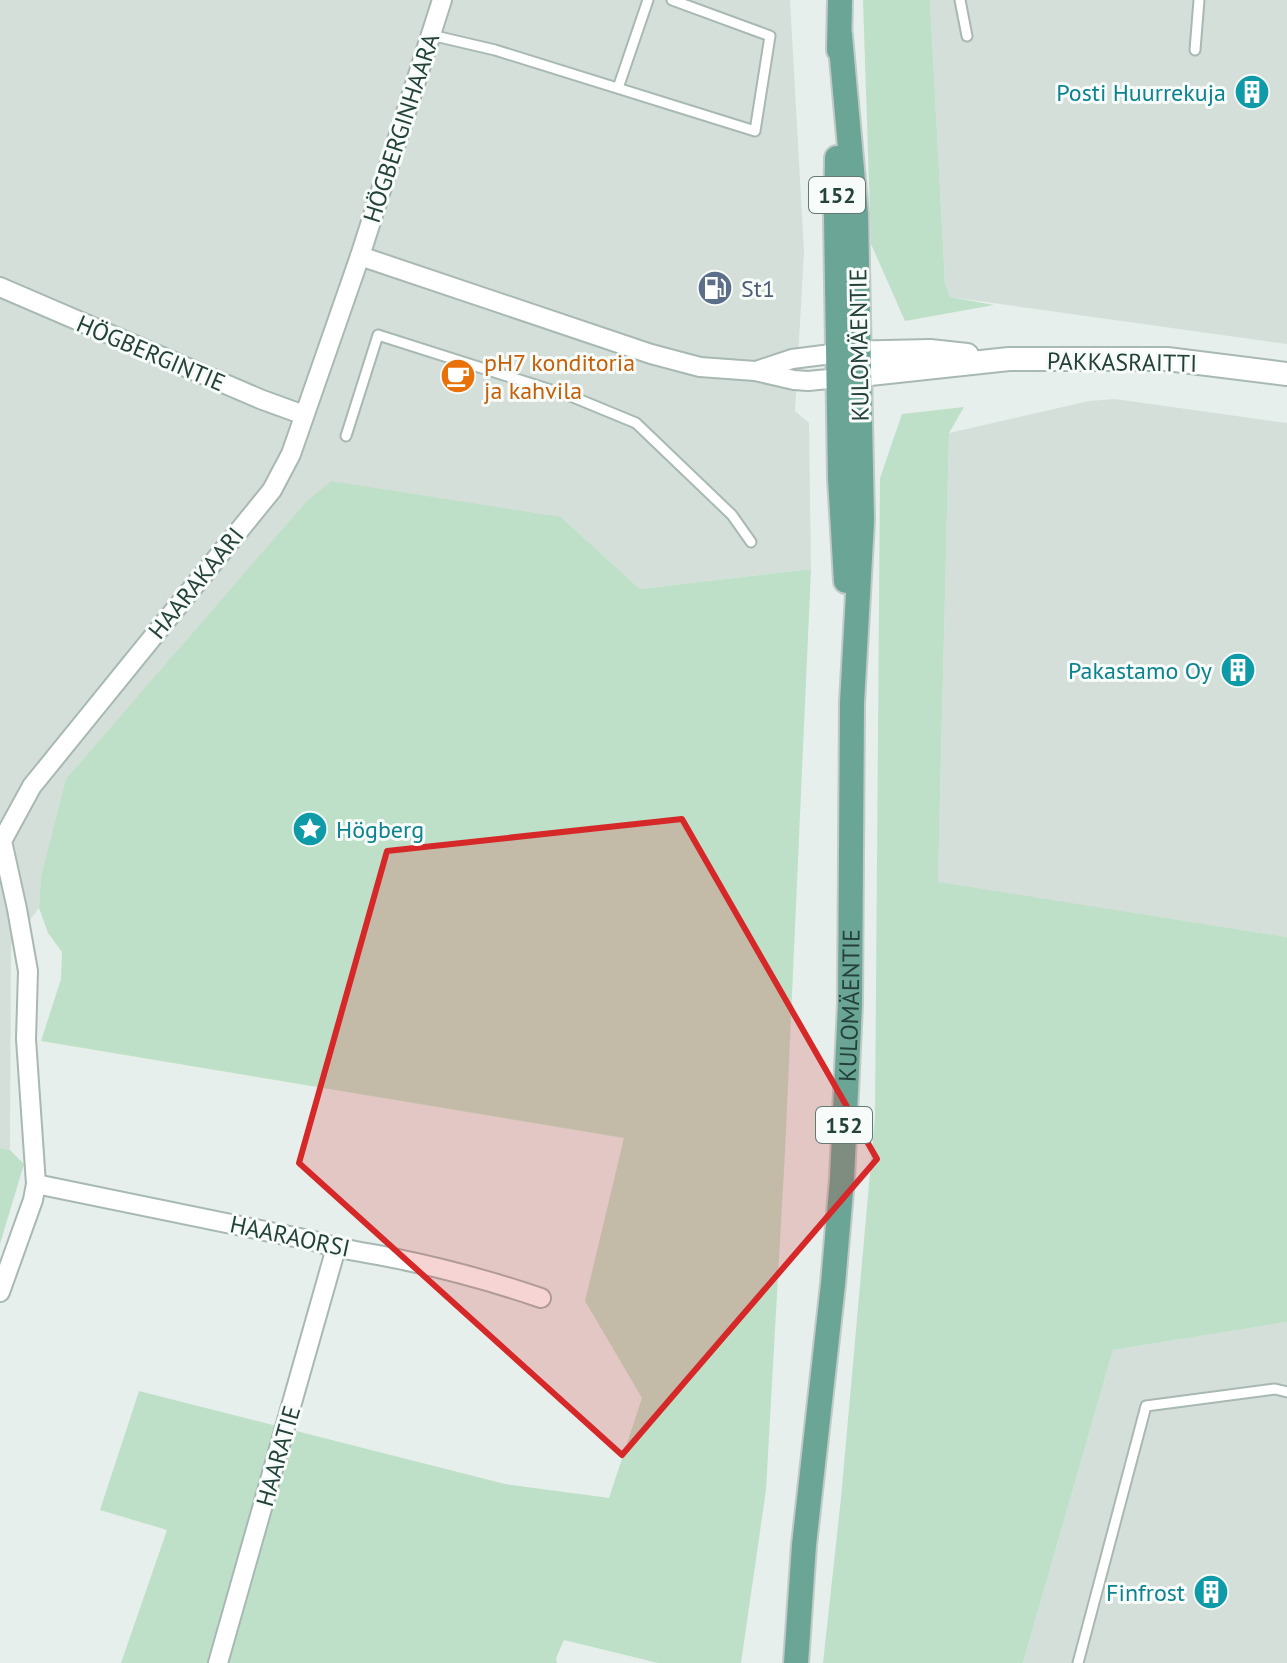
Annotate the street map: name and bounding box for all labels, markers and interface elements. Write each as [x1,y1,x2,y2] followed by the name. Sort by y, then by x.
[356,29,446,227] street label: HÖGBERGINHAARA
[1233,73,1271,111] building icon: Posti Huurrekuja
[1056,77,1226,108] place label: Posti Huurrekuja
[809,177,865,213] road number: 152
[842,268,876,422] street label: KULOMÄENTIE
[696,269,734,307] fuel station icon: St1
[741,273,775,304] place label: St1
[72,308,230,398] street label: HÖGBERGINTIE
[1047,345,1197,379] street label: PAKKASRAITTI
[484,347,635,406] place label: pH7 konditoria ja kahvila
[439,357,477,395] cafe icon: pH7 konditoria ja kahvila
[141,521,251,645] street label: HAARAKAARI
[1219,651,1257,689] building icon: Pakastamo Oy
[1068,655,1212,686] place label: Pakastamo Oy
[291,810,329,848] place icon: Högberg
[336,814,424,845] place label: Högberg
[831,929,866,1082] street label: KULOMÄENTIE
[816,1107,872,1143] road number: 152
[227,1208,353,1264] street label: HAARAORSI
[249,1402,307,1510] street label: HAARATIE
[1192,1573,1230,1611] building icon: Finfrost
[1106,1577,1185,1608] place label: Finfrost

